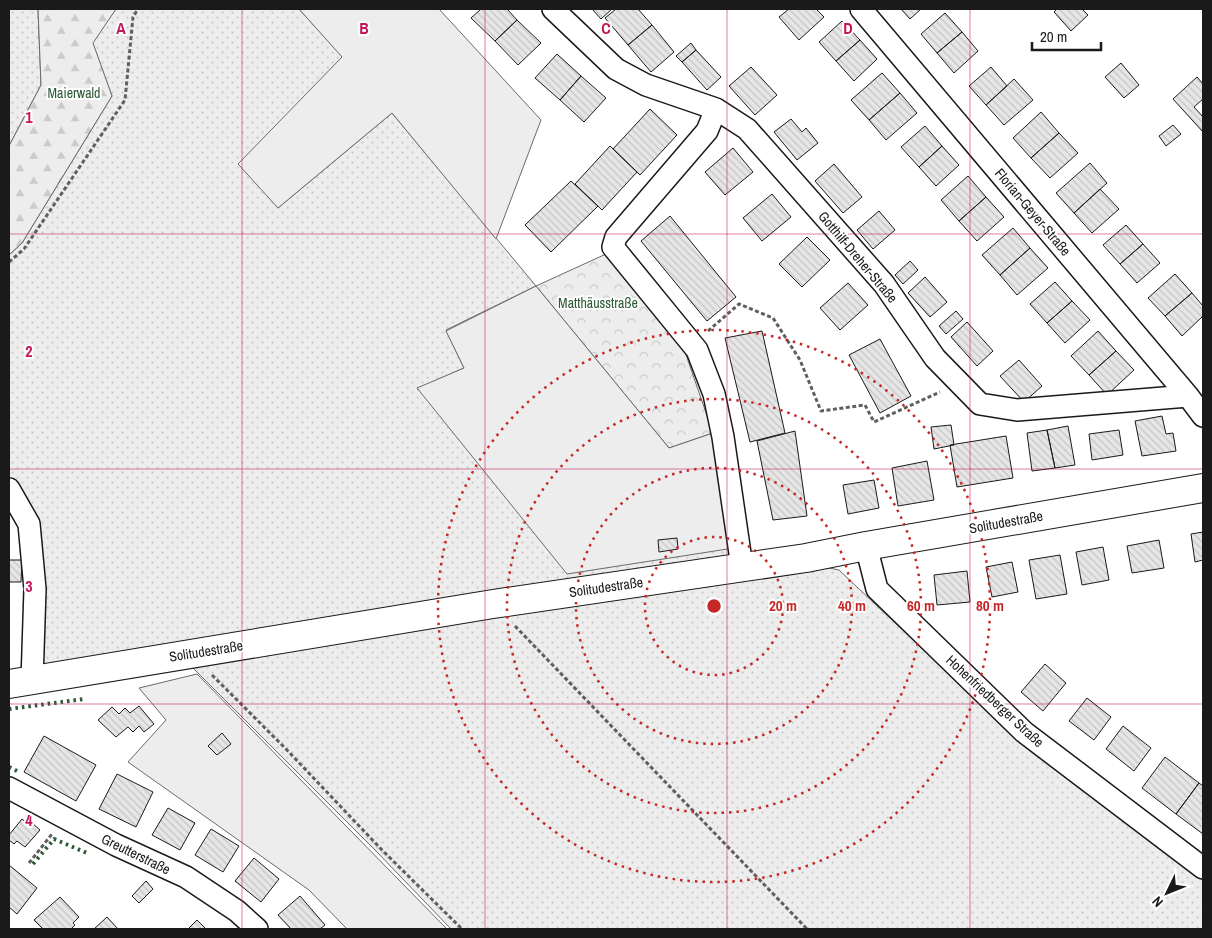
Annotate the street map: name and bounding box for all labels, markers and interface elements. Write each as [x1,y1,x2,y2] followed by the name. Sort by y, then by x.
[116,17,126,39] text: A
[359,17,369,39] text: B
[601,17,611,39] text: C
[843,17,853,39] text: D
[1032,20,1101,52] scale bar
[1040,26,1067,47] text: 20 m
[48,84,100,102] park label: Maierwald
[25,106,33,128] text: 1
[991,164,1075,260] street label: Florian-Geyer-Straße
[814,207,902,307] street label: Gotthilf-Dreher-Straße
[558,294,638,312] park label: Matthäusstraße
[25,340,33,362] text: 2
[968,507,1044,537] street label: Solitudestraße
[568,573,644,601] street label: Solitudestraße
[25,575,33,597] text: 3
[769,595,797,616] text: 20 m
[838,595,866,616] text: 40 m
[907,595,935,616] text: 60 m
[976,595,1004,616] text: 80 m
[705,597,723,615] centre of rings
[168,636,244,666] street label: Solitudestraße
[942,651,1048,751] street label: Hohenfriedberger Straße
[25,809,33,831] text: 4
[99,830,173,878] street label: Greutterstraße
[1142,868,1192,918] north arrow
[1148,893,1167,911] text: N

